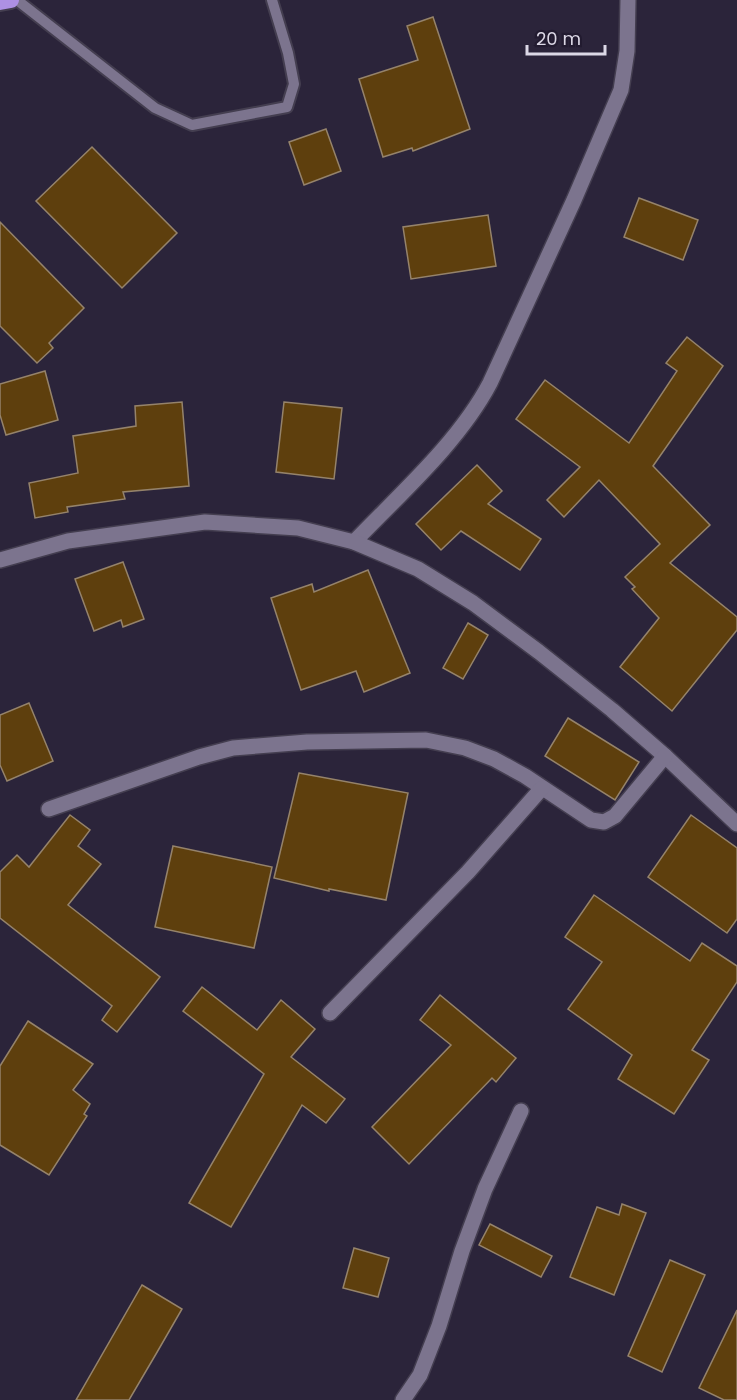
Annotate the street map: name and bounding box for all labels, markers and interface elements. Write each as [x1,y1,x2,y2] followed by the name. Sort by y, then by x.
[527,18,605,56] scale bar
[536,26,581,51] text: 20 m

